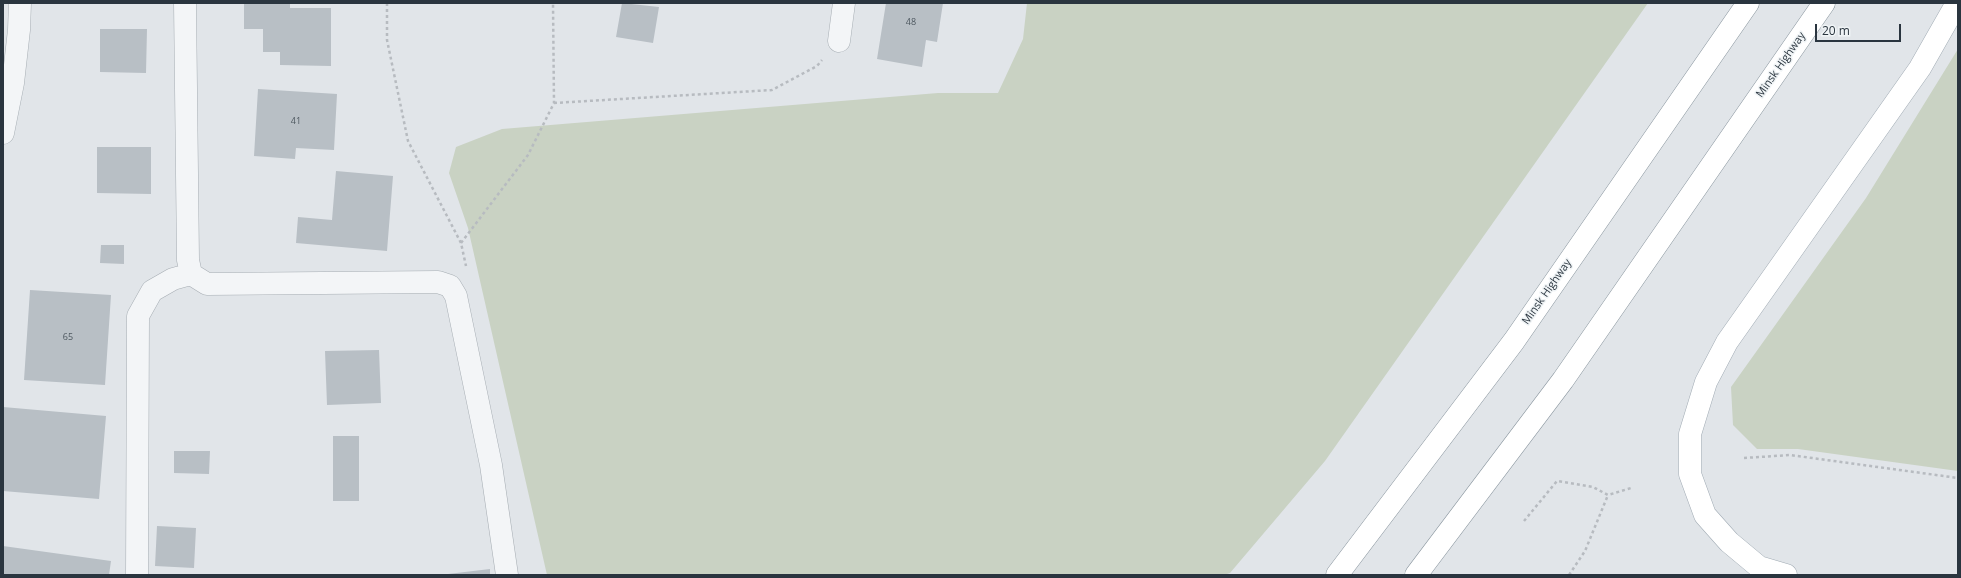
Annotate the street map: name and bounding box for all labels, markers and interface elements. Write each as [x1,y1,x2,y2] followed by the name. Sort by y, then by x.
[1817,16,1903,42] scale bar
[906,17,916,27] house number: 48
[1822,22,1850,39] text: 20 m
[1753,30,1809,100] street label: Minsk Highway
[291,116,301,126] house number: 41
[1519,257,1575,327] street label: Minsk Highway
[63,332,73,342] house number: 65

